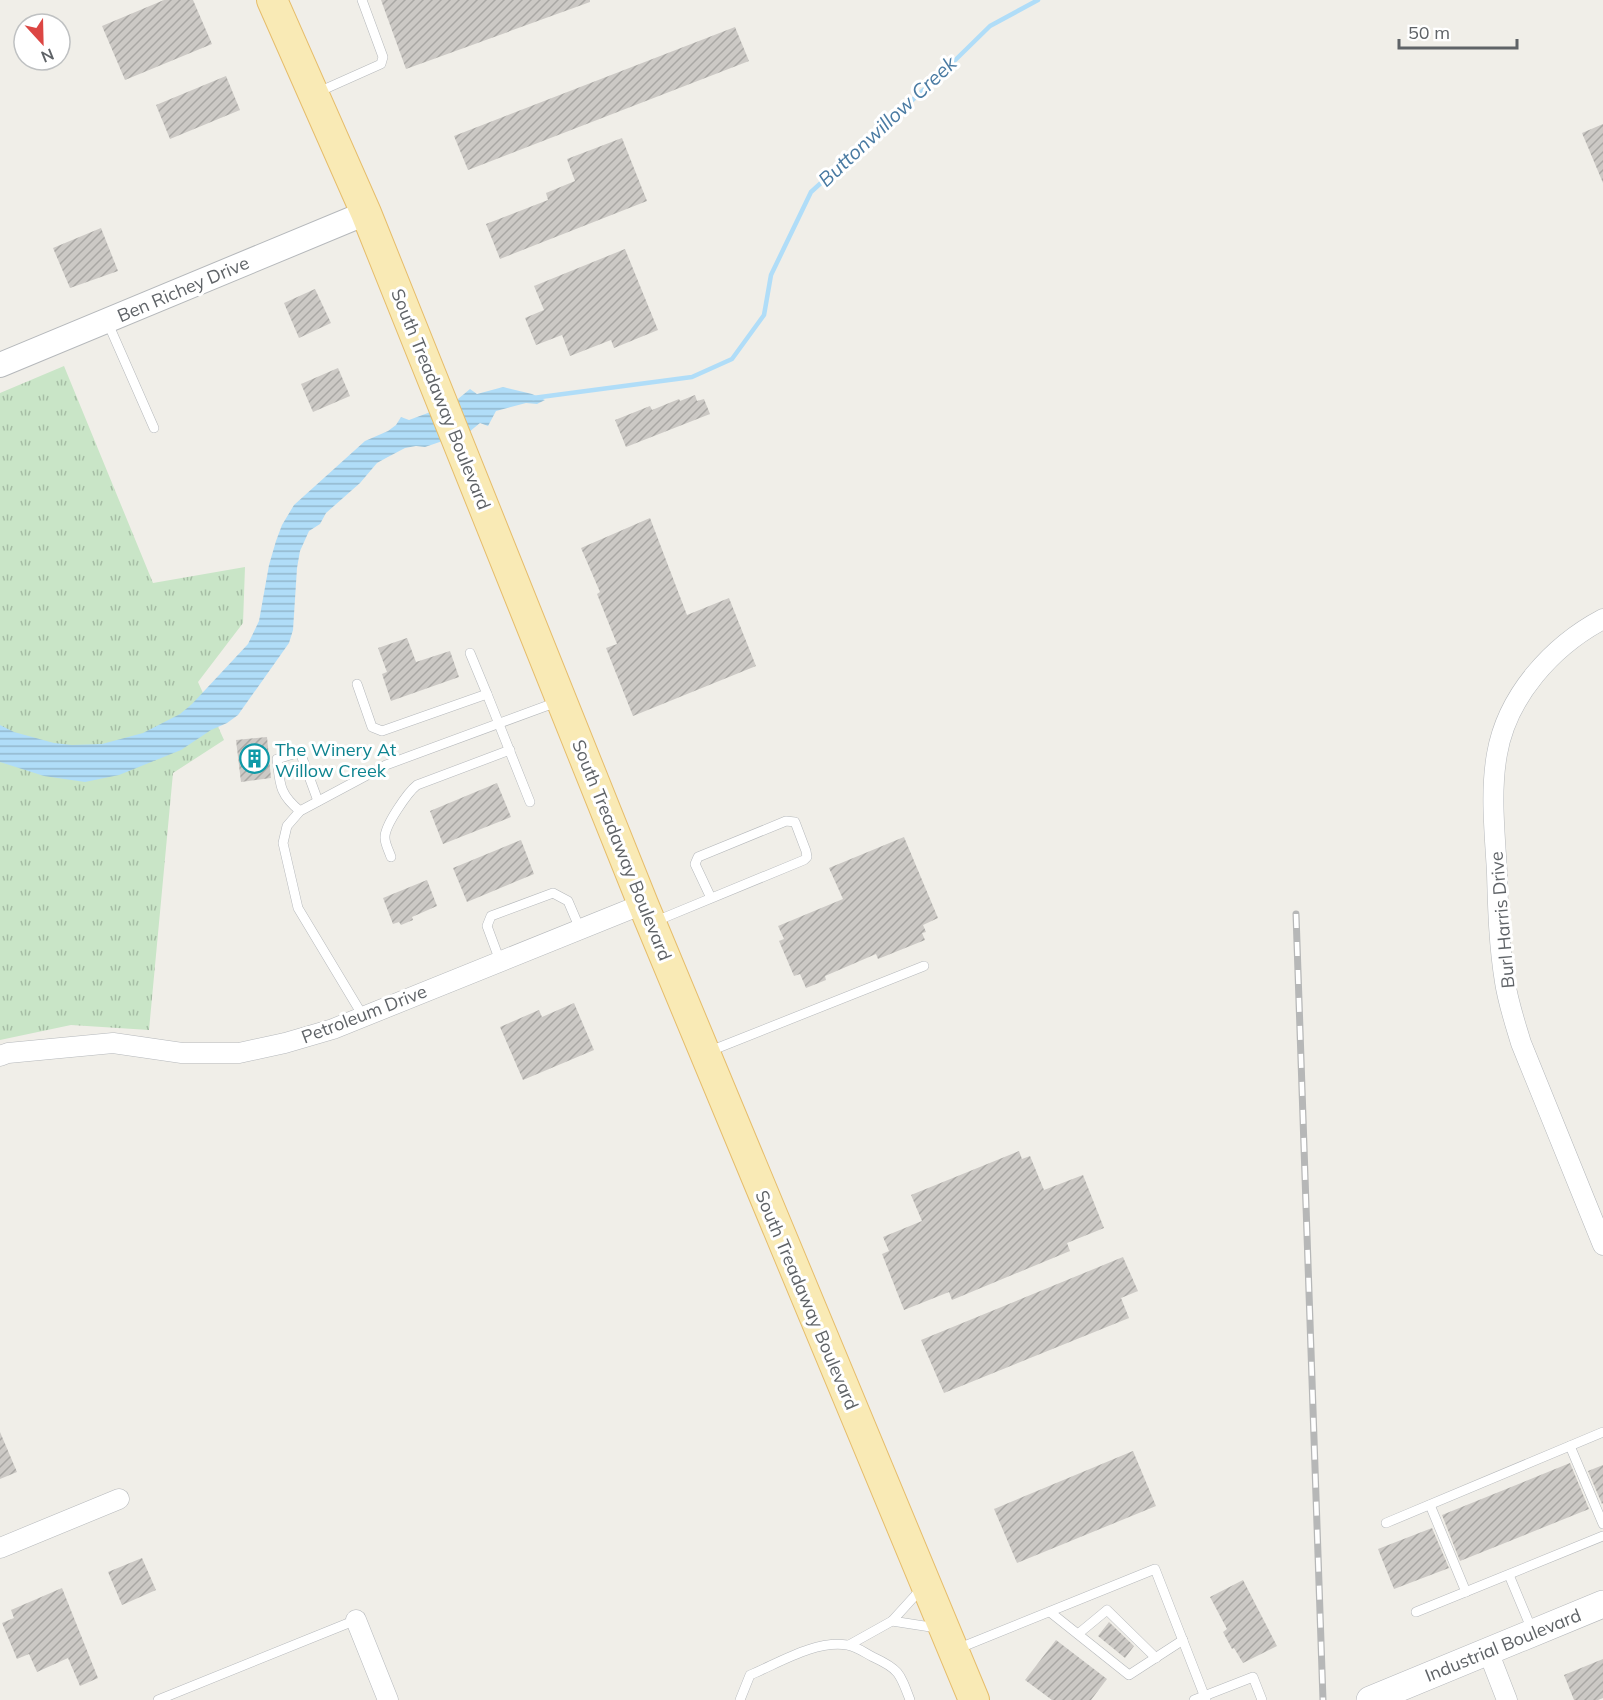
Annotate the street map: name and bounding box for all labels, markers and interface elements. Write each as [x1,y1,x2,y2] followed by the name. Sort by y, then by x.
[12,12,72,72] north arrow
[1399,12,1518,50] scale bar
[1408,21,1450,44] text: 50 m
[38,44,57,67] text: N
[813,50,962,192] water label: Buttonwillow Creek
[114,251,252,327] street label: Ben Richey Drive
[386,285,496,513] street label: South Treadaway Boulevard
[567,736,677,964] street label: South Treadaway Boulevard
[275,738,396,782] place label: The Winery At Willow Creek
[238,743,270,775] building icon: The Winery At Willow Creek
[1485,851,1519,989] street label: Burl Harris Drive
[298,980,430,1048] street label: Petroleum Drive
[750,1187,864,1413] street label: South Treadaway Boulevard
[1422,1603,1584,1687] street label: Industrial Boulevard

